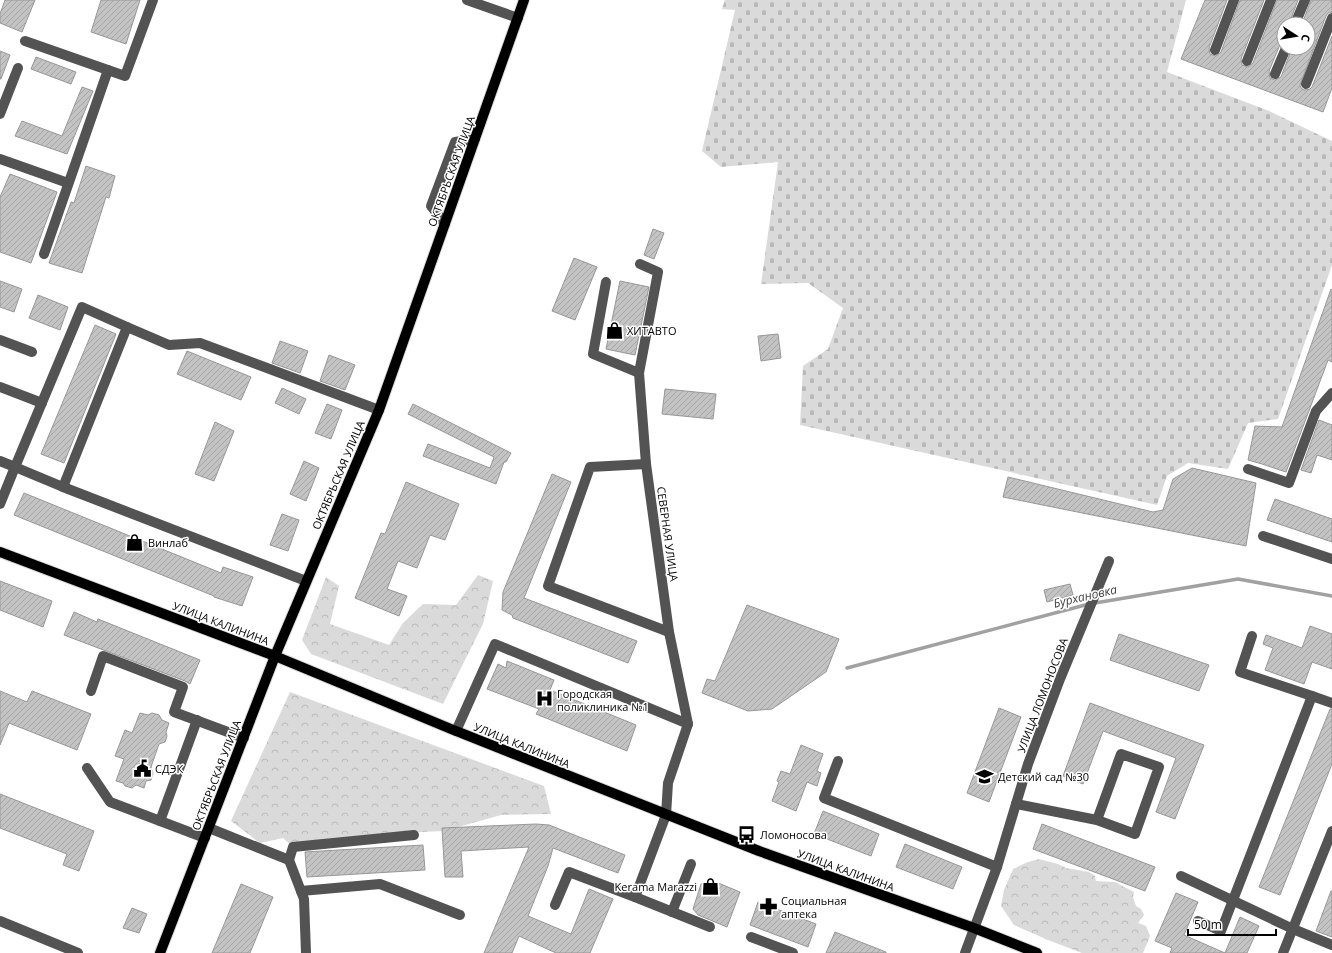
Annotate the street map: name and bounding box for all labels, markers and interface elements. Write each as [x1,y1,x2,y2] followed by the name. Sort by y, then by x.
[1276,16,1316,56] north arrow
[1298,33,1314,43] text: С
[424,113,478,229] street label: ОКТЯБРЬСКАЯ УЛИЦА
[604,320,624,340] shop icon: ХИТАВТО
[627,323,676,338] place label: ХИТАВТО
[308,418,368,532] street label: ОКТЯБРЬСКАЯ УЛИЦА
[654,486,682,582] street label: СЕВЕРНАЯ УЛИЦА
[125,532,145,552] shop icon: Винлаб
[148,535,188,550] place label: Винлаб
[1052,580,1119,612] water label: Бурхановка
[171,598,271,648] street label: УЛИЦА КАЛИНИНА
[1013,635,1071,755] street label: УЛИЦА ЛОМОНОСОВА
[557,686,649,714] place label: Городская поликлиника №1
[534,689,554,709] hospital icon: Городская поликлиника №1
[188,718,244,832] street label: ОКТЯБРЬСКАЯ УЛИЦА
[472,719,572,771] street label: УЛИЦА КАЛИНИНА
[132,758,152,778] public building icon: СДЭК
[155,761,183,776] place label: СДЭК
[975,766,995,786] school or university icon: Детский сад №30
[998,769,1089,784] place label: Детский сад №30
[737,824,757,844] bus stop icon: Ломоносова
[760,827,827,842] place label: Ломоносова
[795,845,897,895] street label: УЛИЦА КАЛИНИНА
[700,876,720,896] shop icon: Kerama Marazzi
[615,879,697,894] place label: Kerama Marazzi
[781,893,846,921] place label: Социальная аптека
[758,896,778,916] pharmacy icon: Социальная аптека
[1188,911,1276,937] scale bar
[1194,916,1222,933] text: 50 m

